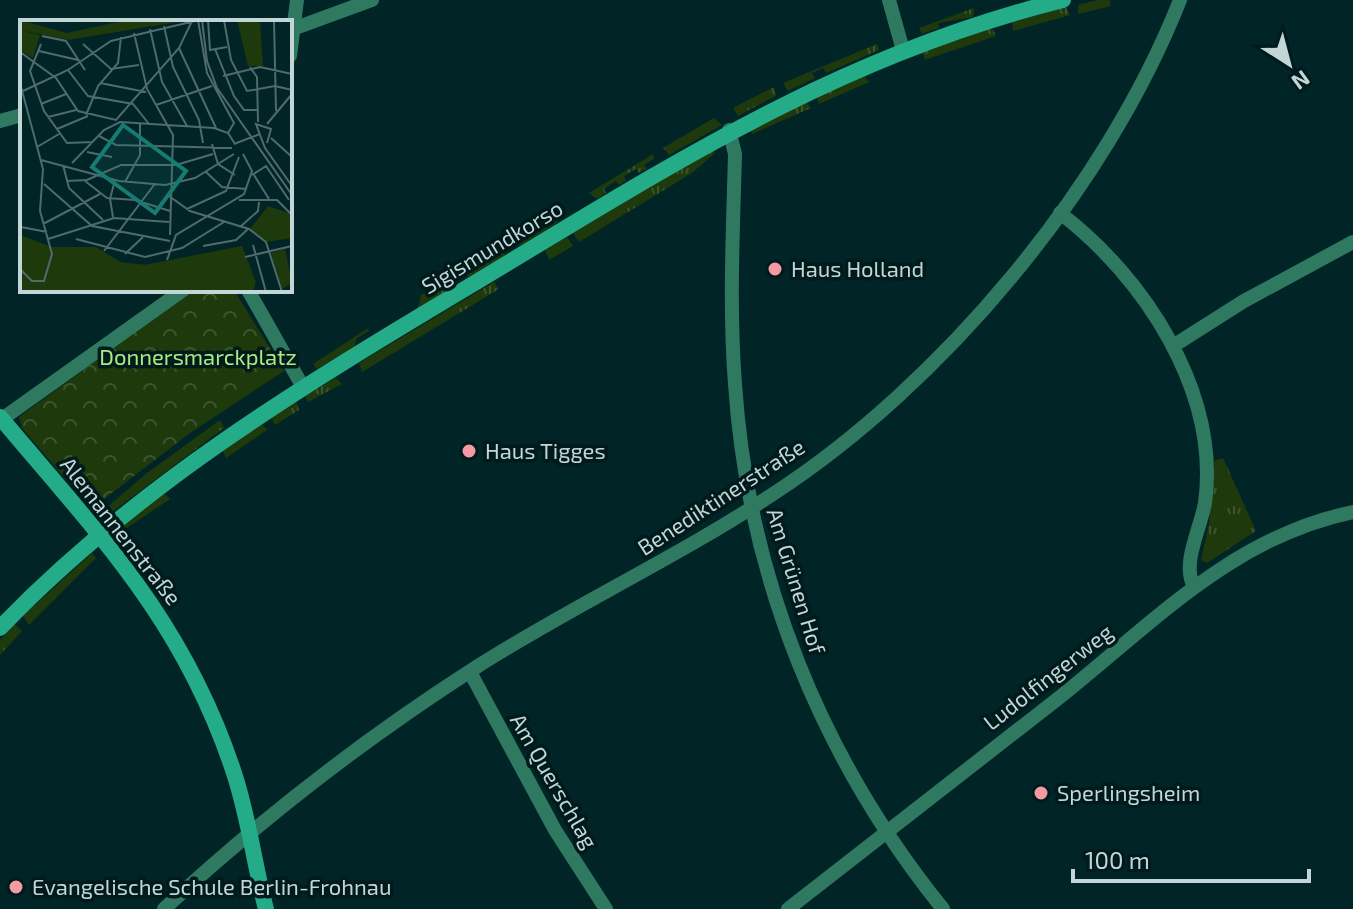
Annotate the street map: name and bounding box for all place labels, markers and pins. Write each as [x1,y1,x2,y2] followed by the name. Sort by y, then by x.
[791,255,924,281] place label: Haus Holland
[766,260,784,278] marker: Haus Holland
[485,437,606,463] place label: Haus Tigges
[460,442,478,460] marker: Haus Tigges
[1057,779,1200,805] place label: Sperlingsheim
[1032,784,1050,802] marker: Sperlingsheim
[32,873,391,899] place label: Evangelische Schule Berlin-Frohnau
[7,878,25,896] marker: Evangelische Schule Berlin-Frohnau

